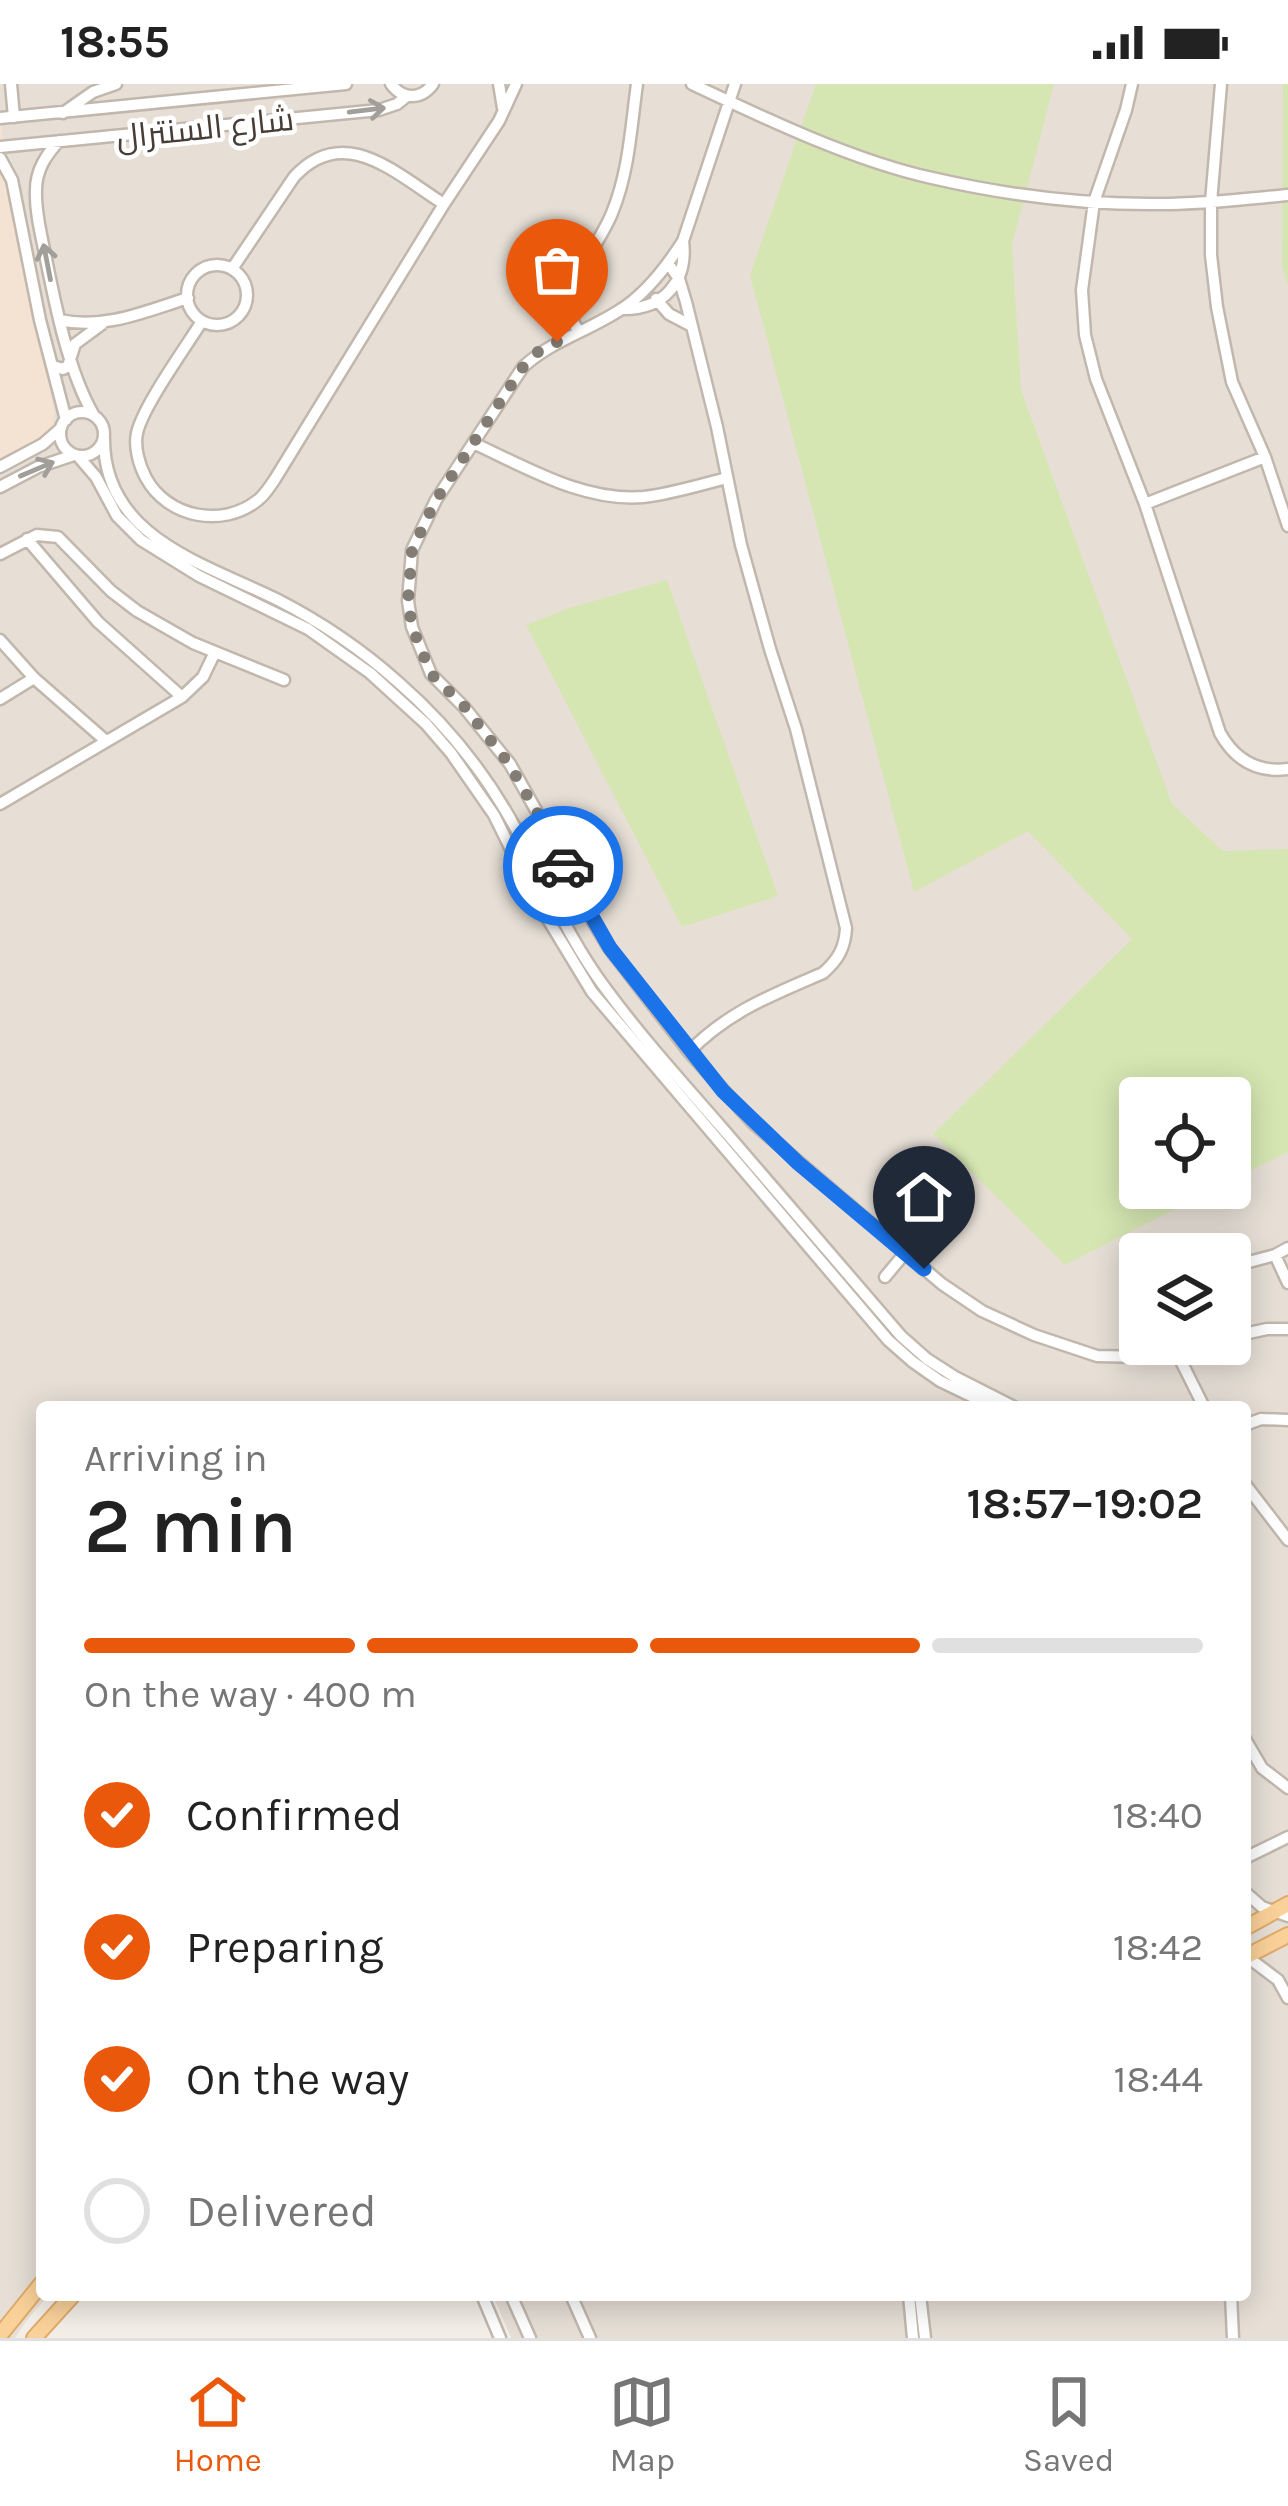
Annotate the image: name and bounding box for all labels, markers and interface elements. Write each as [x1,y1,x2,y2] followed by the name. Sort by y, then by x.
[60,16,170,68] text: 18:55
[347,99,386,121] one-way arrow
[114,100,296,159] street label: شارع السنترال
[506,219,608,342] pin
[524,237,590,303] icon: bag
[35,244,57,283] one-way arrow
[18,457,55,478] one-way arrow
[503,806,623,926] courier
[530,833,596,899] icon: car
[1119,1077,1251,1365] map controls
[1119,1077,1251,1209] button: locate
[873,1146,975,1269] pin
[891,1164,957,1230] icon: home
[1119,1233,1251,1365] button: layers
[84,1435,267,1481] text: Arriving in
[967,1477,1203,1529] text: 18:57–19:02
[84,1480,297,1572] text: 2 min
[84,1671,417,1717] text: On the way · 400 m
[84,1782,150,1848] icon: check
[186,1789,402,1841] text: Confirmed
[1112,1792,1203,1838] text: 18:40
[84,1914,150,1980] icon: check
[186,1921,384,1973] text: Preparing
[1113,1924,1203,1970] text: 18:42
[84,2046,150,2112] icon: check
[186,2053,409,2105] text: On the way
[1114,2056,1203,2102] text: 18:44
[186,2185,377,2237] text: Delivered
[174,2369,262,2479] tab: Home
[609,2369,675,2479] tab: Map
[1023,2369,1114,2479] tab: Saved

